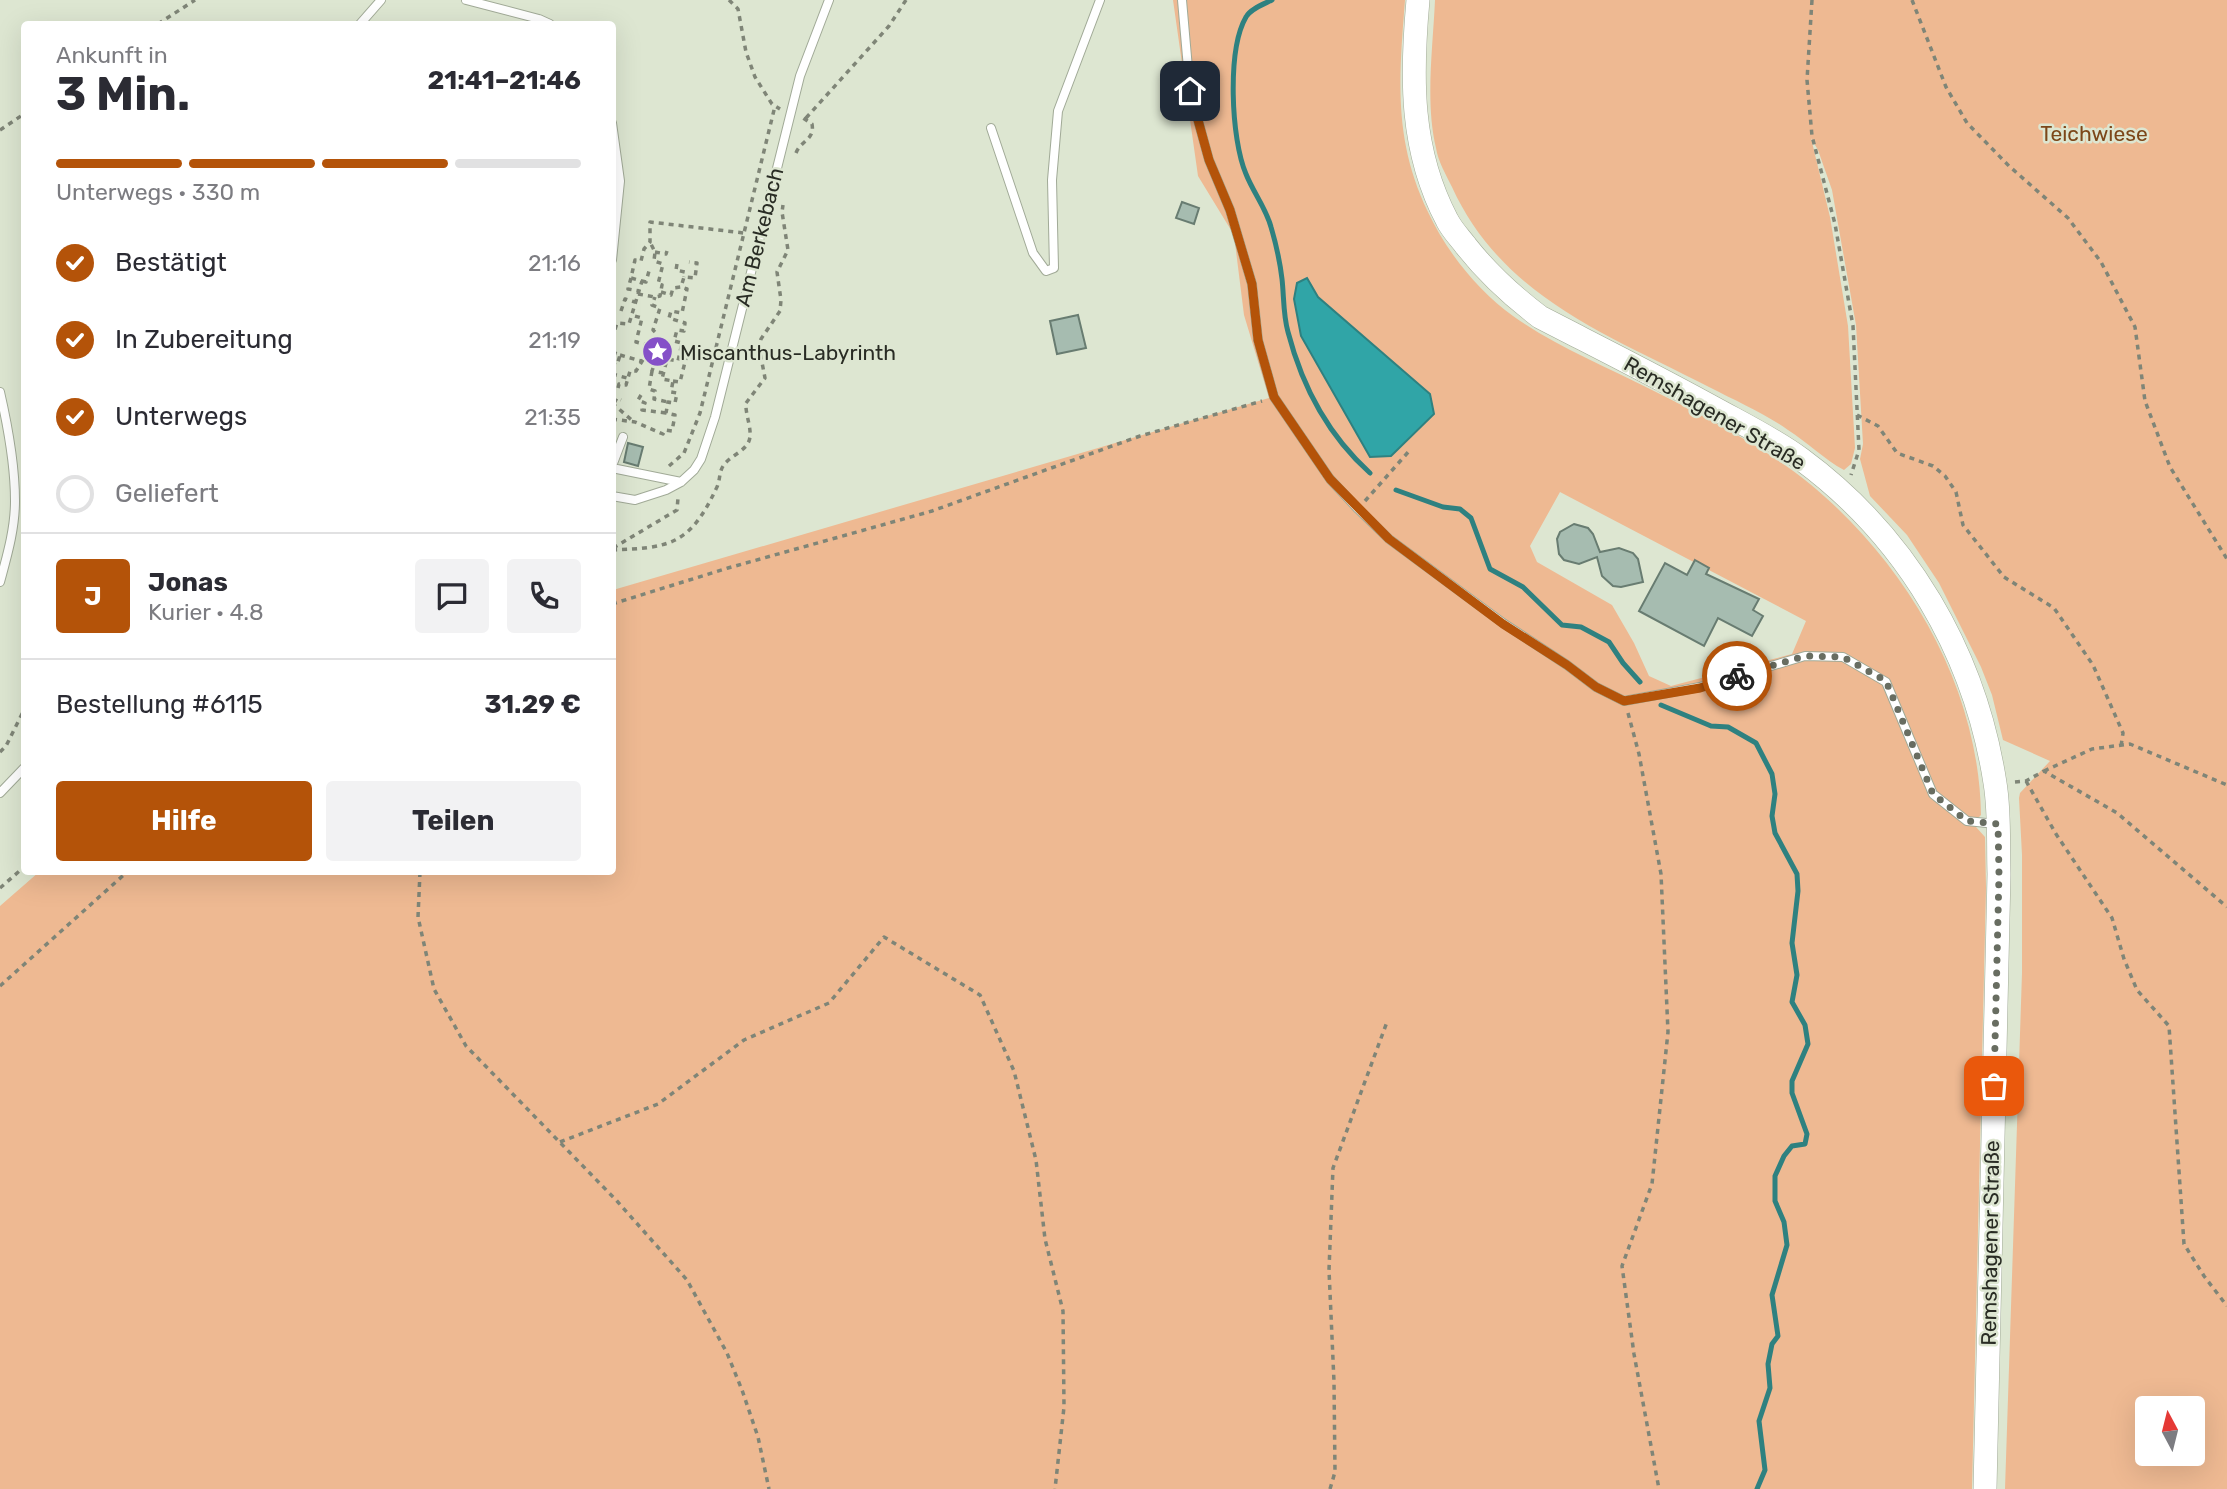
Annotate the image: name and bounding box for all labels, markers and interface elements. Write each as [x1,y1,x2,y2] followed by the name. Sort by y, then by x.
[56,41,168,69] text: Ankunft in
[1160,61,1220,121] pin
[427,65,581,96] text: 21:41–21:46
[56,67,190,122] text: 3 Min.
[1171,72,1209,110] icon: home
[2040,121,2148,146] park label: Teichwiese
[730,165,788,309] street label: Am Berkebach
[56,178,260,206] text: Unterwegs · 330 m
[56,244,94,282] icon: check
[115,247,227,278] text: Bestätigt
[528,249,581,277] text: 21:16
[56,321,94,359] icon: check
[115,324,293,355] text: In Zubereitung
[528,326,581,354] text: 21:19
[640,335,674,369] place icon: Miscanthus-Labyrinth
[680,340,896,365] place label: Miscanthus-Labyrinth
[1620,351,1810,475] street label: Remshagener Straße
[56,398,94,436] icon: check
[115,401,247,432] text: Unterwegs
[524,403,581,431] text: 21:35
[115,478,219,509] text: Geliefert
[415,559,489,633] button: chat
[507,559,581,633] button: phone
[148,567,228,598] text: Jonas
[84,581,102,612] text: J
[148,598,264,626] text: Kurier · 4.8
[1702,641,1772,711] courier
[1718,657,1756,695] icon: bike
[56,689,263,720] text: Bestellung #6115
[484,689,581,720] text: 31.29 €
[56,781,312,861] button: Hilfe
[326,781,581,861] button: Teilen
[1964,1056,2024,1116] pin
[1975,1067,2013,1105] icon: bag
[1976,1140,2004,1346] street label: Remshagener Straße
[2135,1396,2205,1466] north arrow
[2135,1396,2205,1466] map controls

